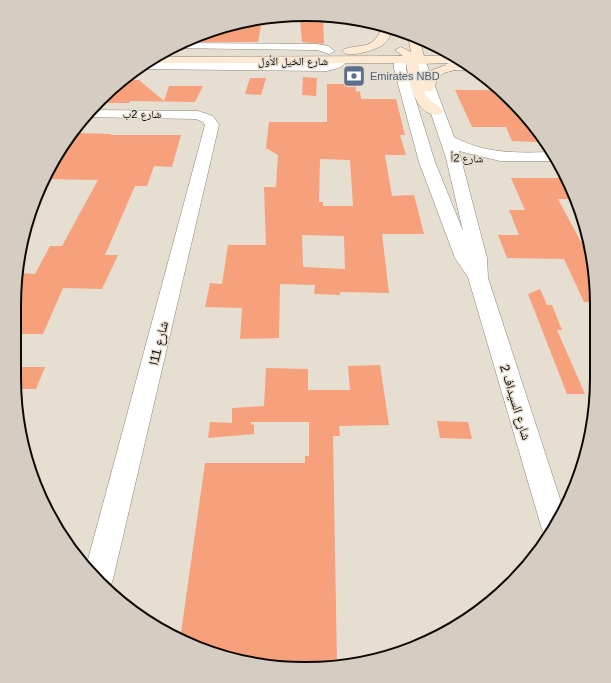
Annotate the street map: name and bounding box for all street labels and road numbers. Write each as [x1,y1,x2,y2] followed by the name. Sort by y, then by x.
[258,55,328,68] street label: شارع الخيل الأول
[123,108,161,121] street label: شارع 2ب
[450,151,484,166] street label: شارع 2أ
[146,320,173,367] street label: شارع 11ا
[495,362,534,443] street label: شارع السيداف 2

